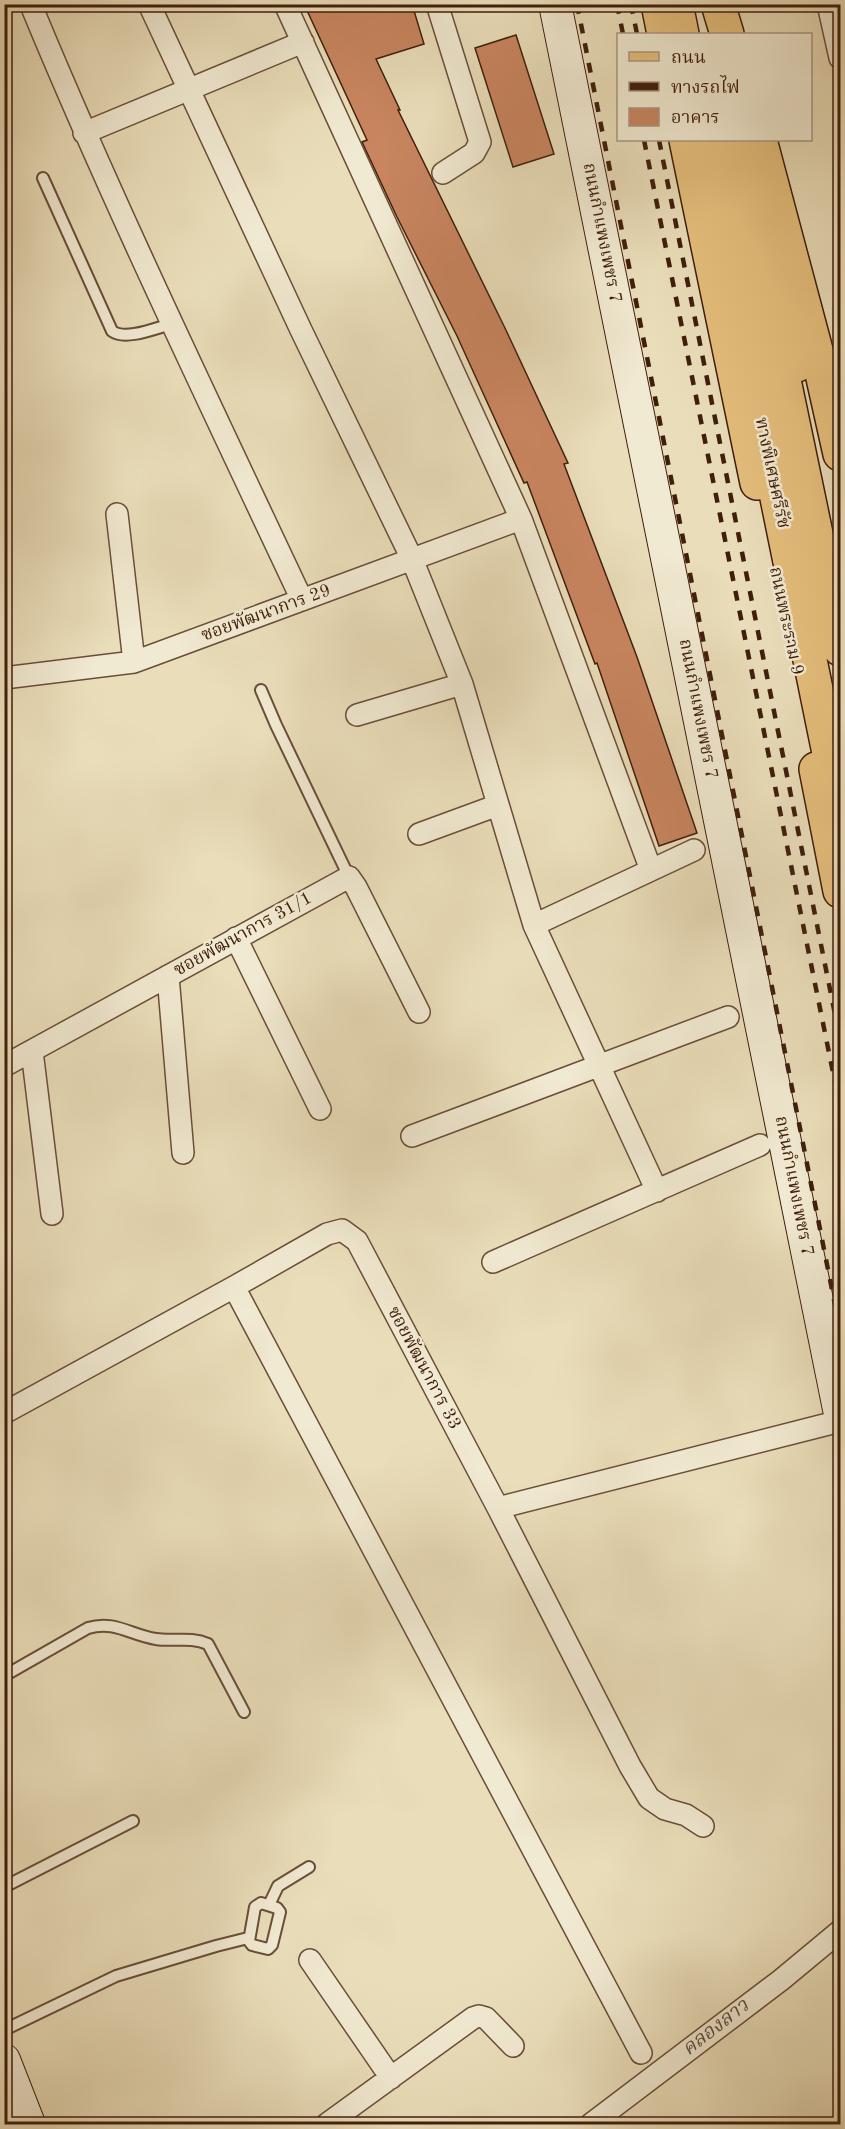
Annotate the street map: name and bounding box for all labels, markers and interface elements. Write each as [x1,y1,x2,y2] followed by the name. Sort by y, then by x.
[617,33,812,141] legend
[671,49,706,67] text: ถนน
[671,75,740,97] text: ทางรถไฟ
[671,109,720,127] text: อาคาร
[580,161,625,305] street label: ถนนกำแพงเพชร 7
[751,416,794,530] street label: ทางพิเศษศรีรัช
[766,565,806,677] street label: ถนนพระราม 9
[199,580,333,645] street label: ซอยพัฒนาการ 29
[676,637,721,781] street label: ถนนกำแพงเพชร 7
[170,888,315,979] street label: ซอยพัฒนาการ 31/1
[772,1114,817,1258] street label: ถนนกำแพงเพชร 7
[384,1303,465,1432] street label: ซอยพัฒนาการ 33
[679,1996,754,2060] water label: คลองลาว

